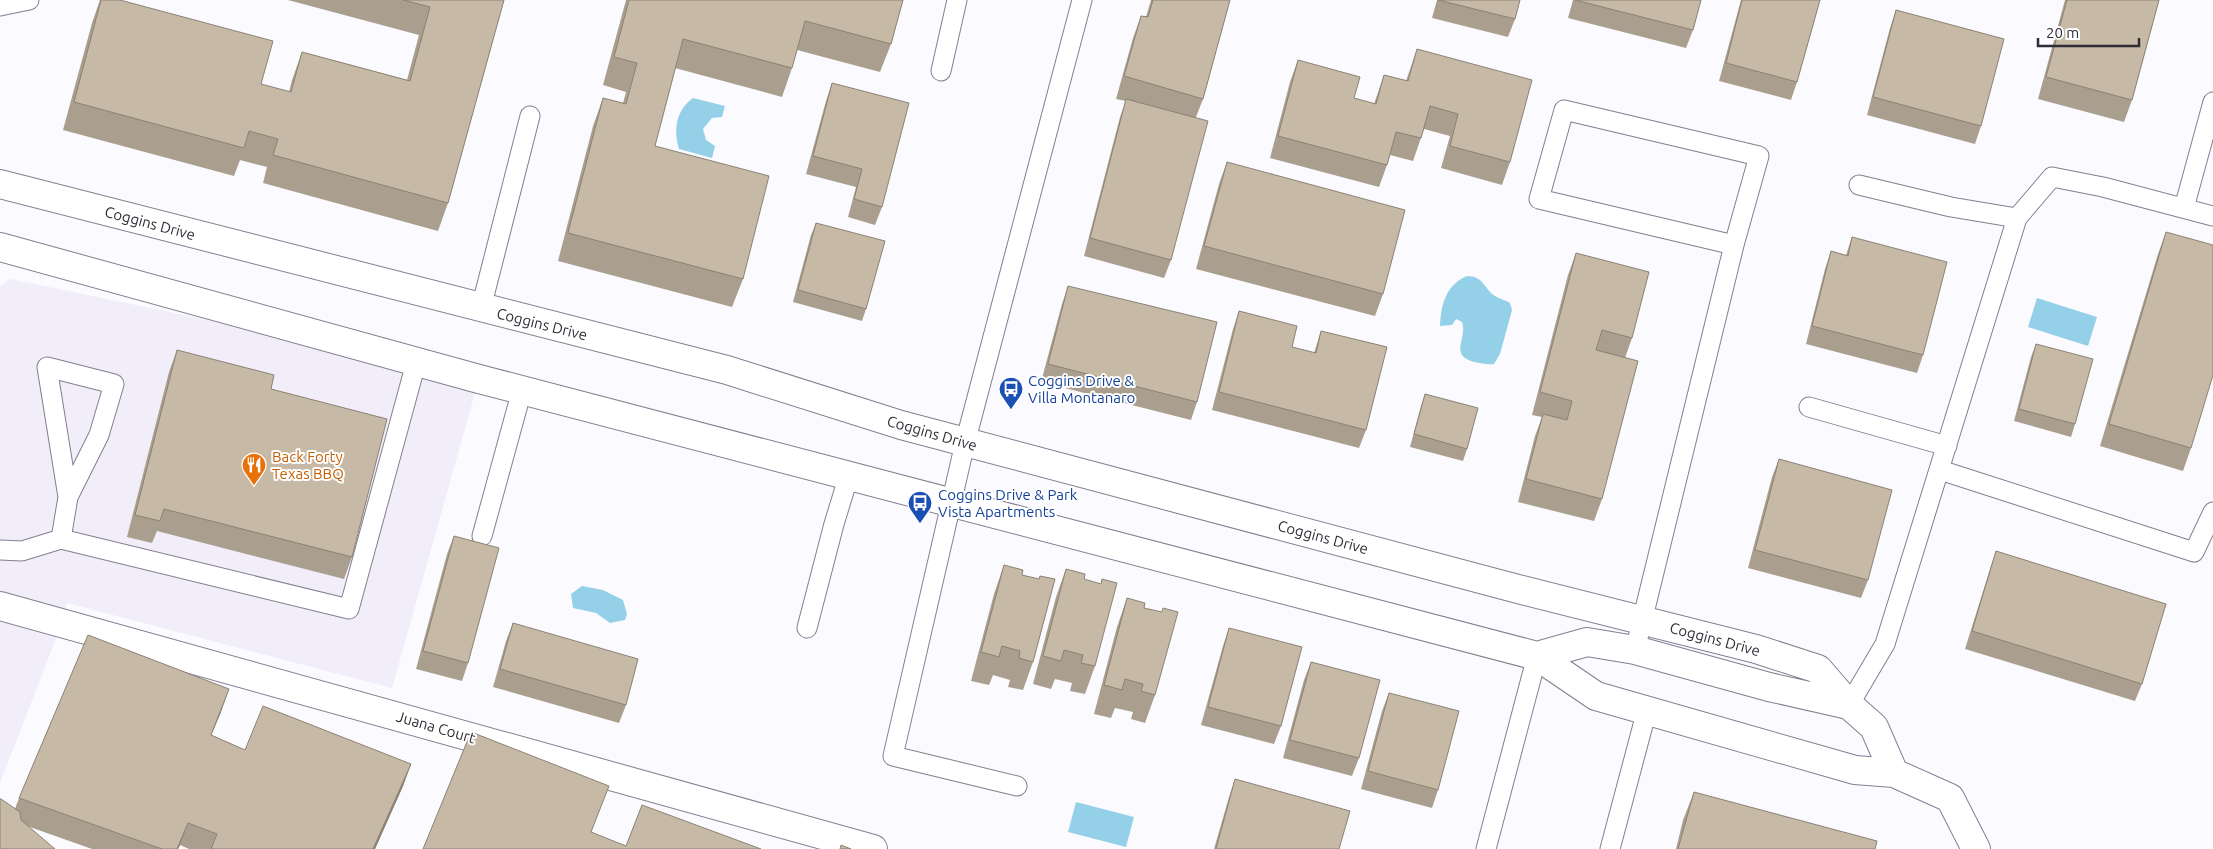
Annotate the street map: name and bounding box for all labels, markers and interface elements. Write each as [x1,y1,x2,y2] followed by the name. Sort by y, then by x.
[2038,15,2139,47] scale bar
[2046,24,2079,41] text: 20 m
[103,203,197,243] street label: Coggins Drive
[495,305,589,343] street label: Coggins Drive
[1028,372,1135,406] place label: Coggins Drive & Villa Montanaro
[998,376,1024,410] bus stop icon: Coggins Drive & Villa Montanaro
[885,412,979,454] street label: Coggins Drive
[272,448,344,482] place label: Back Forty Texas BBQ
[241,452,267,486] restaurant icon: Back Forty Texas BBQ
[938,486,1078,520] place label: Coggins Drive & Park Vista Apartments
[907,490,933,524] bus stop icon: Coggins Drive & Park Vista Apartments
[1276,517,1370,557] street label: Coggins Drive
[1668,619,1762,659] street label: Coggins Drive
[395,708,478,746] street label: Juana Court

